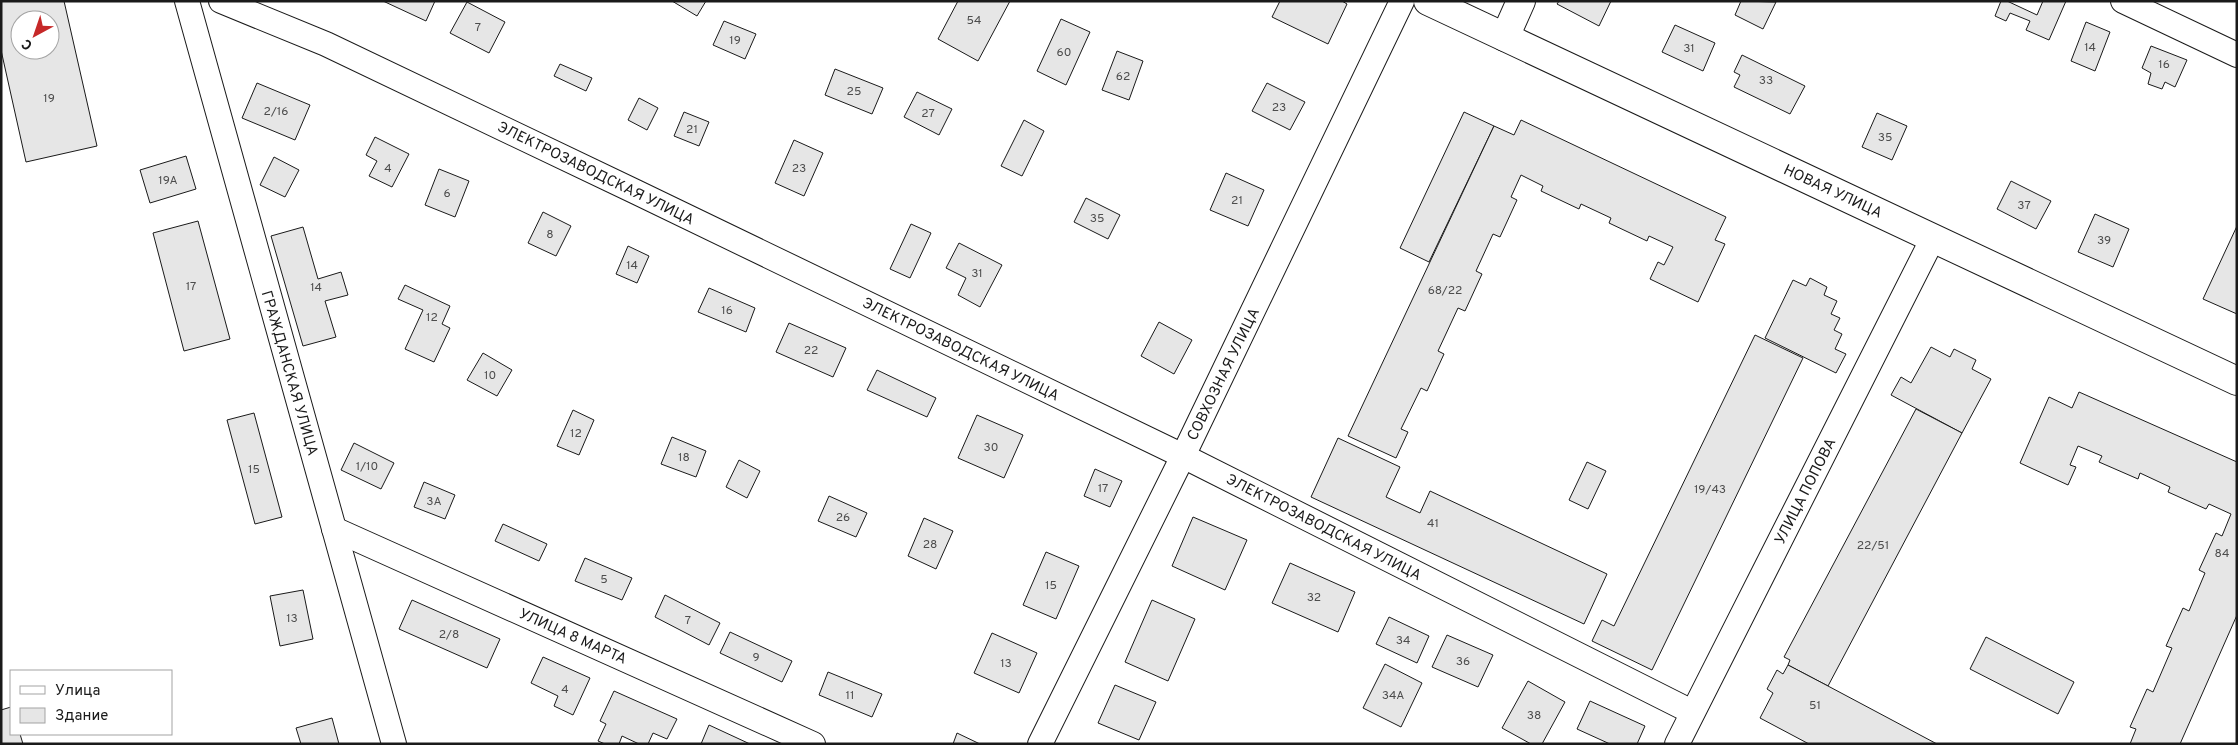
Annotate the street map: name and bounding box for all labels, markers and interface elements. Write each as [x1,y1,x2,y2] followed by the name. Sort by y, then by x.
[10,10,60,60] north arrow
[966,13,982,29] house number: 54
[475,20,481,36] house number: 7
[729,33,741,49] house number: 19
[19,34,37,53] text: С
[2084,40,2096,56] house number: 14
[1683,41,1695,57] house number: 31
[1057,45,1071,61] house number: 60
[2158,57,2170,73] house number: 16
[1116,69,1130,85] house number: 62
[1759,73,1773,89] house number: 33
[847,84,861,100] house number: 25
[43,91,55,107] house number: 19
[1272,100,1286,116] house number: 23
[264,104,288,120] house number: 2/16
[921,106,935,122] house number: 27
[494,118,697,230] street label: ЭЛЕКТРОЗАВОДСКАЯ УЛИЦА
[686,122,698,138] house number: 21
[1878,130,1892,146] house number: 35
[384,161,392,177] house number: 4
[792,161,806,177] house number: 23
[1780,161,1885,224] street label: НОВАЯ УЛИЦА
[158,173,178,189] house number: 19А
[443,186,451,202] house number: 6
[1231,193,1243,209] house number: 21
[2017,198,2031,214] house number: 37
[1090,211,1104,227] house number: 35
[546,227,554,243] house number: 8
[2097,233,2111,249] house number: 39
[626,258,638,274] house number: 14
[971,266,983,282] house number: 31
[186,279,196,295] house number: 17
[310,280,322,296] house number: 14
[1428,283,1462,299] house number: 68/22
[256,289,321,458] street label: ГРАЖДАНСКАЯ УЛИЦА
[859,294,1062,406] street label: ЭЛЕКТРОЗАВОДСКАЯ УЛИЦА
[721,303,733,319] house number: 16
[1184,305,1265,444] street label: СОВХОЗНАЯ УЛИЦА
[426,310,438,326] house number: 12
[804,343,818,359] house number: 22
[484,368,496,384] house number: 10
[570,426,582,442] house number: 12
[1771,435,1841,548] street label: УЛИЦА ПОПОВА
[984,440,998,456] house number: 30
[678,450,690,466] house number: 18
[356,459,378,475] house number: 1/10
[248,462,260,478] house number: 15
[1222,471,1424,586] street label: ЭЛЕКТРОЗАВОДСКАЯ УЛИЦА
[1098,481,1108,497] house number: 17
[1694,482,1726,498] house number: 19/43
[426,494,442,510] house number: 3А
[836,510,850,526] house number: 26
[1427,516,1439,532] house number: 41
[923,537,937,553] house number: 28
[1857,538,1889,554] house number: 22/51
[2215,546,2229,562] house number: 84
[600,572,608,588] house number: 5
[1045,578,1057,594] house number: 15
[1307,590,1321,606] house number: 32
[516,605,629,670] street label: УЛИЦА 8 МАРТА
[286,611,298,627] house number: 13
[685,613,691,629] house number: 7
[439,627,459,643] house number: 2/8
[1396,633,1410,649] house number: 34
[752,650,760,666] house number: 9
[1456,654,1470,670] house number: 36
[1000,656,1012,672] house number: 13
[10,670,172,735] legend
[55,682,100,701] text: Улица
[561,682,569,698] house number: 4
[846,688,854,704] house number: 11
[1382,688,1404,704] house number: 34А
[1809,698,1821,714] house number: 51
[55,707,108,726] text: Здание
[1527,708,1541,724] house number: 38

